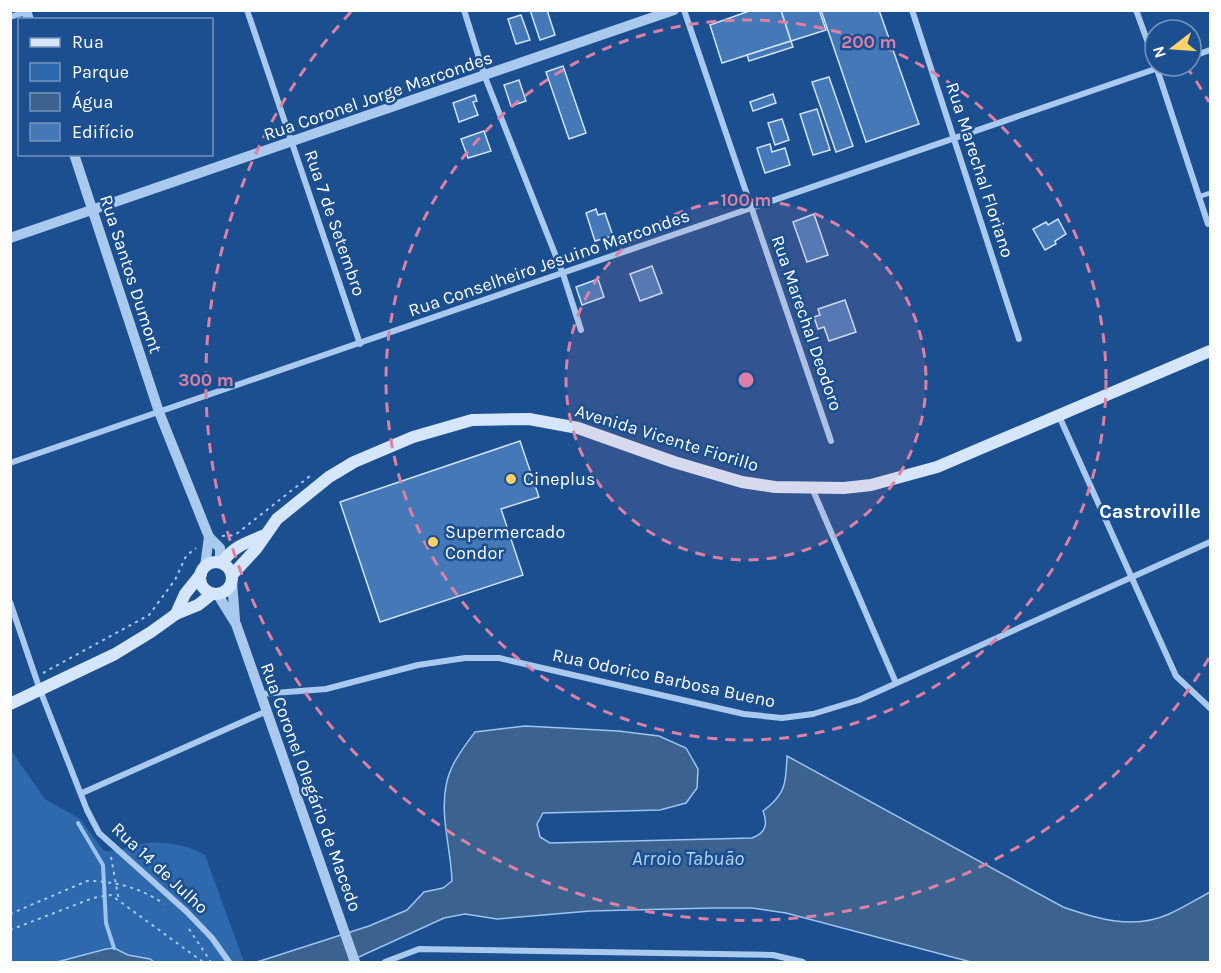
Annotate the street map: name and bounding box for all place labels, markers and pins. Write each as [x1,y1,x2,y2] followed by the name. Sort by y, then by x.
[736,370,756,390] centre of rings
[523,468,595,490] place label: Cineplus
[504,472,518,486] marker: Cineplus
[445,521,565,564] place label: Supermercado Condor
[426,535,440,549] marker: Supermercado Condor

